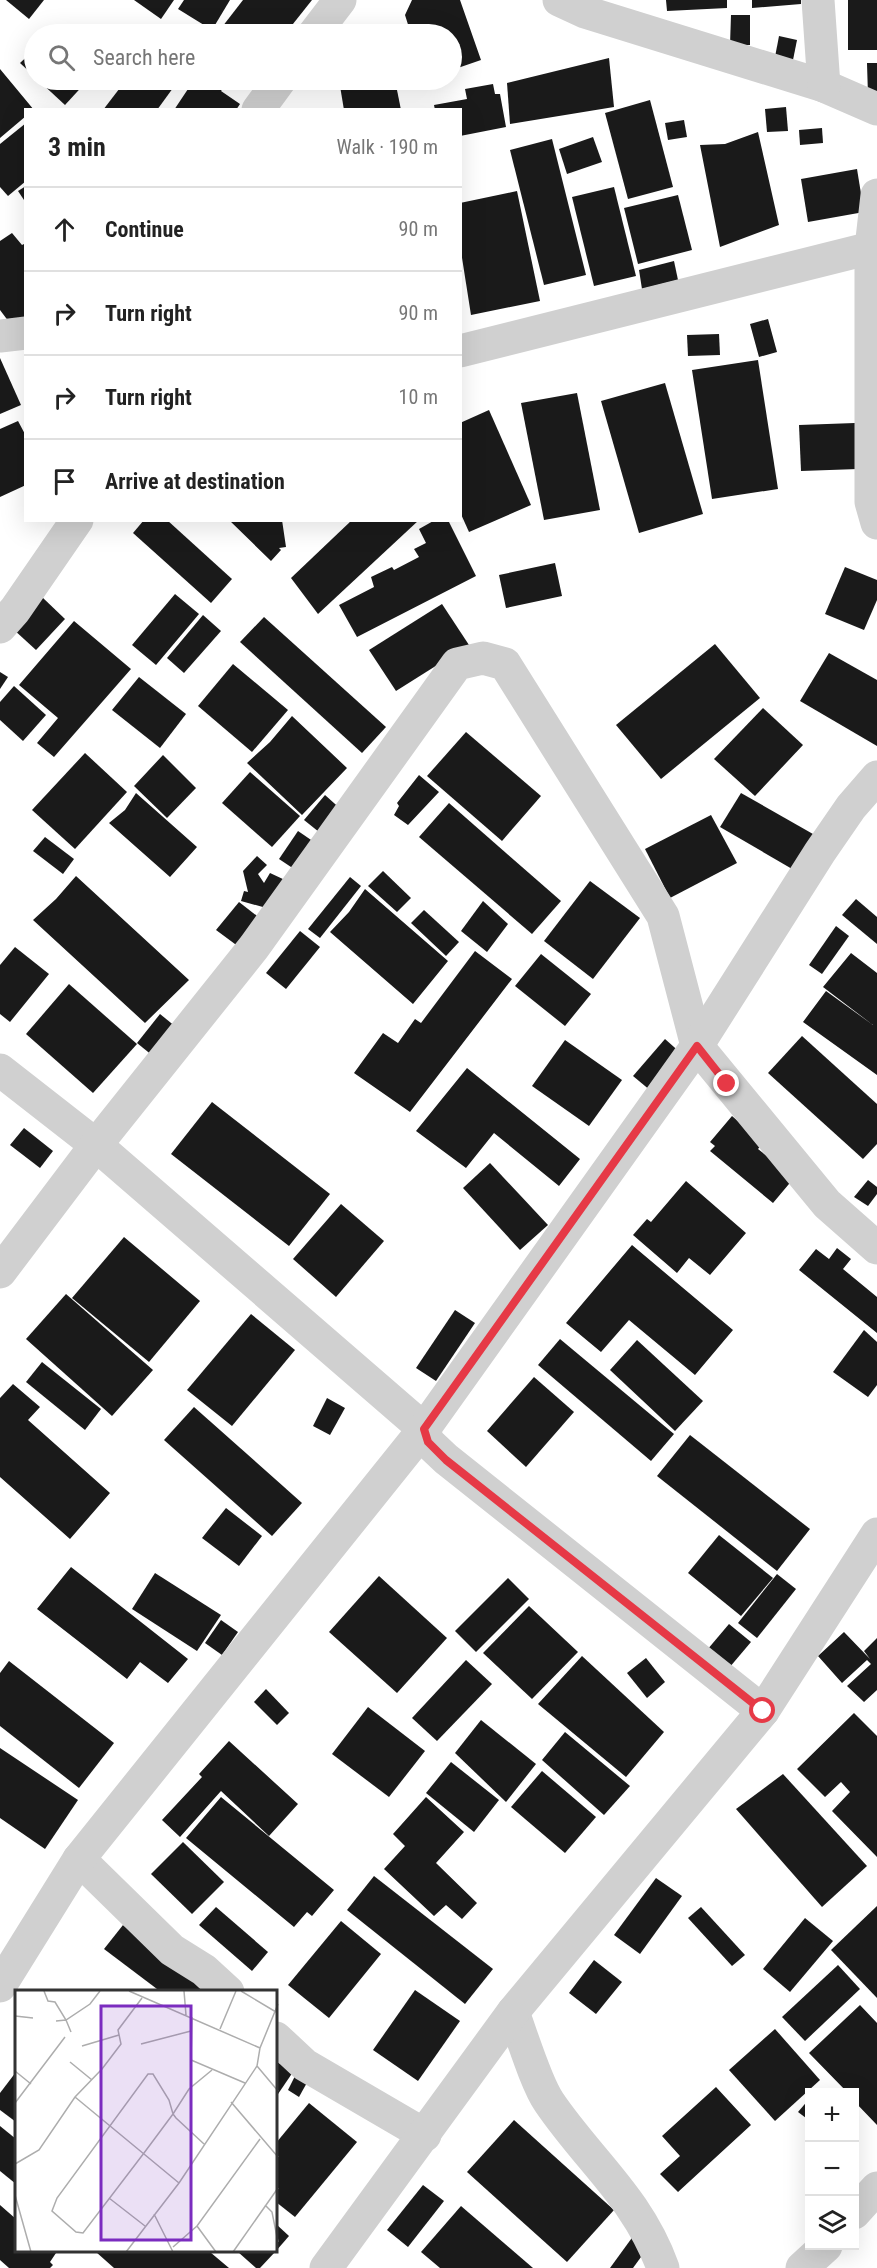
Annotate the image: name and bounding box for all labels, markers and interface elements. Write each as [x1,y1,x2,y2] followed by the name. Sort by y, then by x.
[24,24,462,90] search box
[45,41,78,74] icon: search
[93,45,195,70] text: Search here
[48,132,106,162] text: 3 min
[337,135,438,159] text: Walk · 190 m
[48,213,81,246] icon: ahead
[105,217,184,242] text: Continue
[399,217,438,241] text: 90 m
[48,297,81,330] icon: right
[105,301,192,326] text: Turn right
[399,301,438,325] text: 90 m
[48,381,81,414] icon: right
[105,385,192,410] text: Turn right
[399,385,438,409] text: 10 m
[48,465,81,498] icon: arrive
[105,469,285,494] text: Arrive at destination
[713,1070,739,1096] route end
[749,1697,775,1723] route start
[15,1990,278,2253] inset map
[805,2088,859,2250] map controls
[805,2088,859,2142] button: +
[805,2142,859,2196] button: −
[805,2196,859,2250] button: layers

